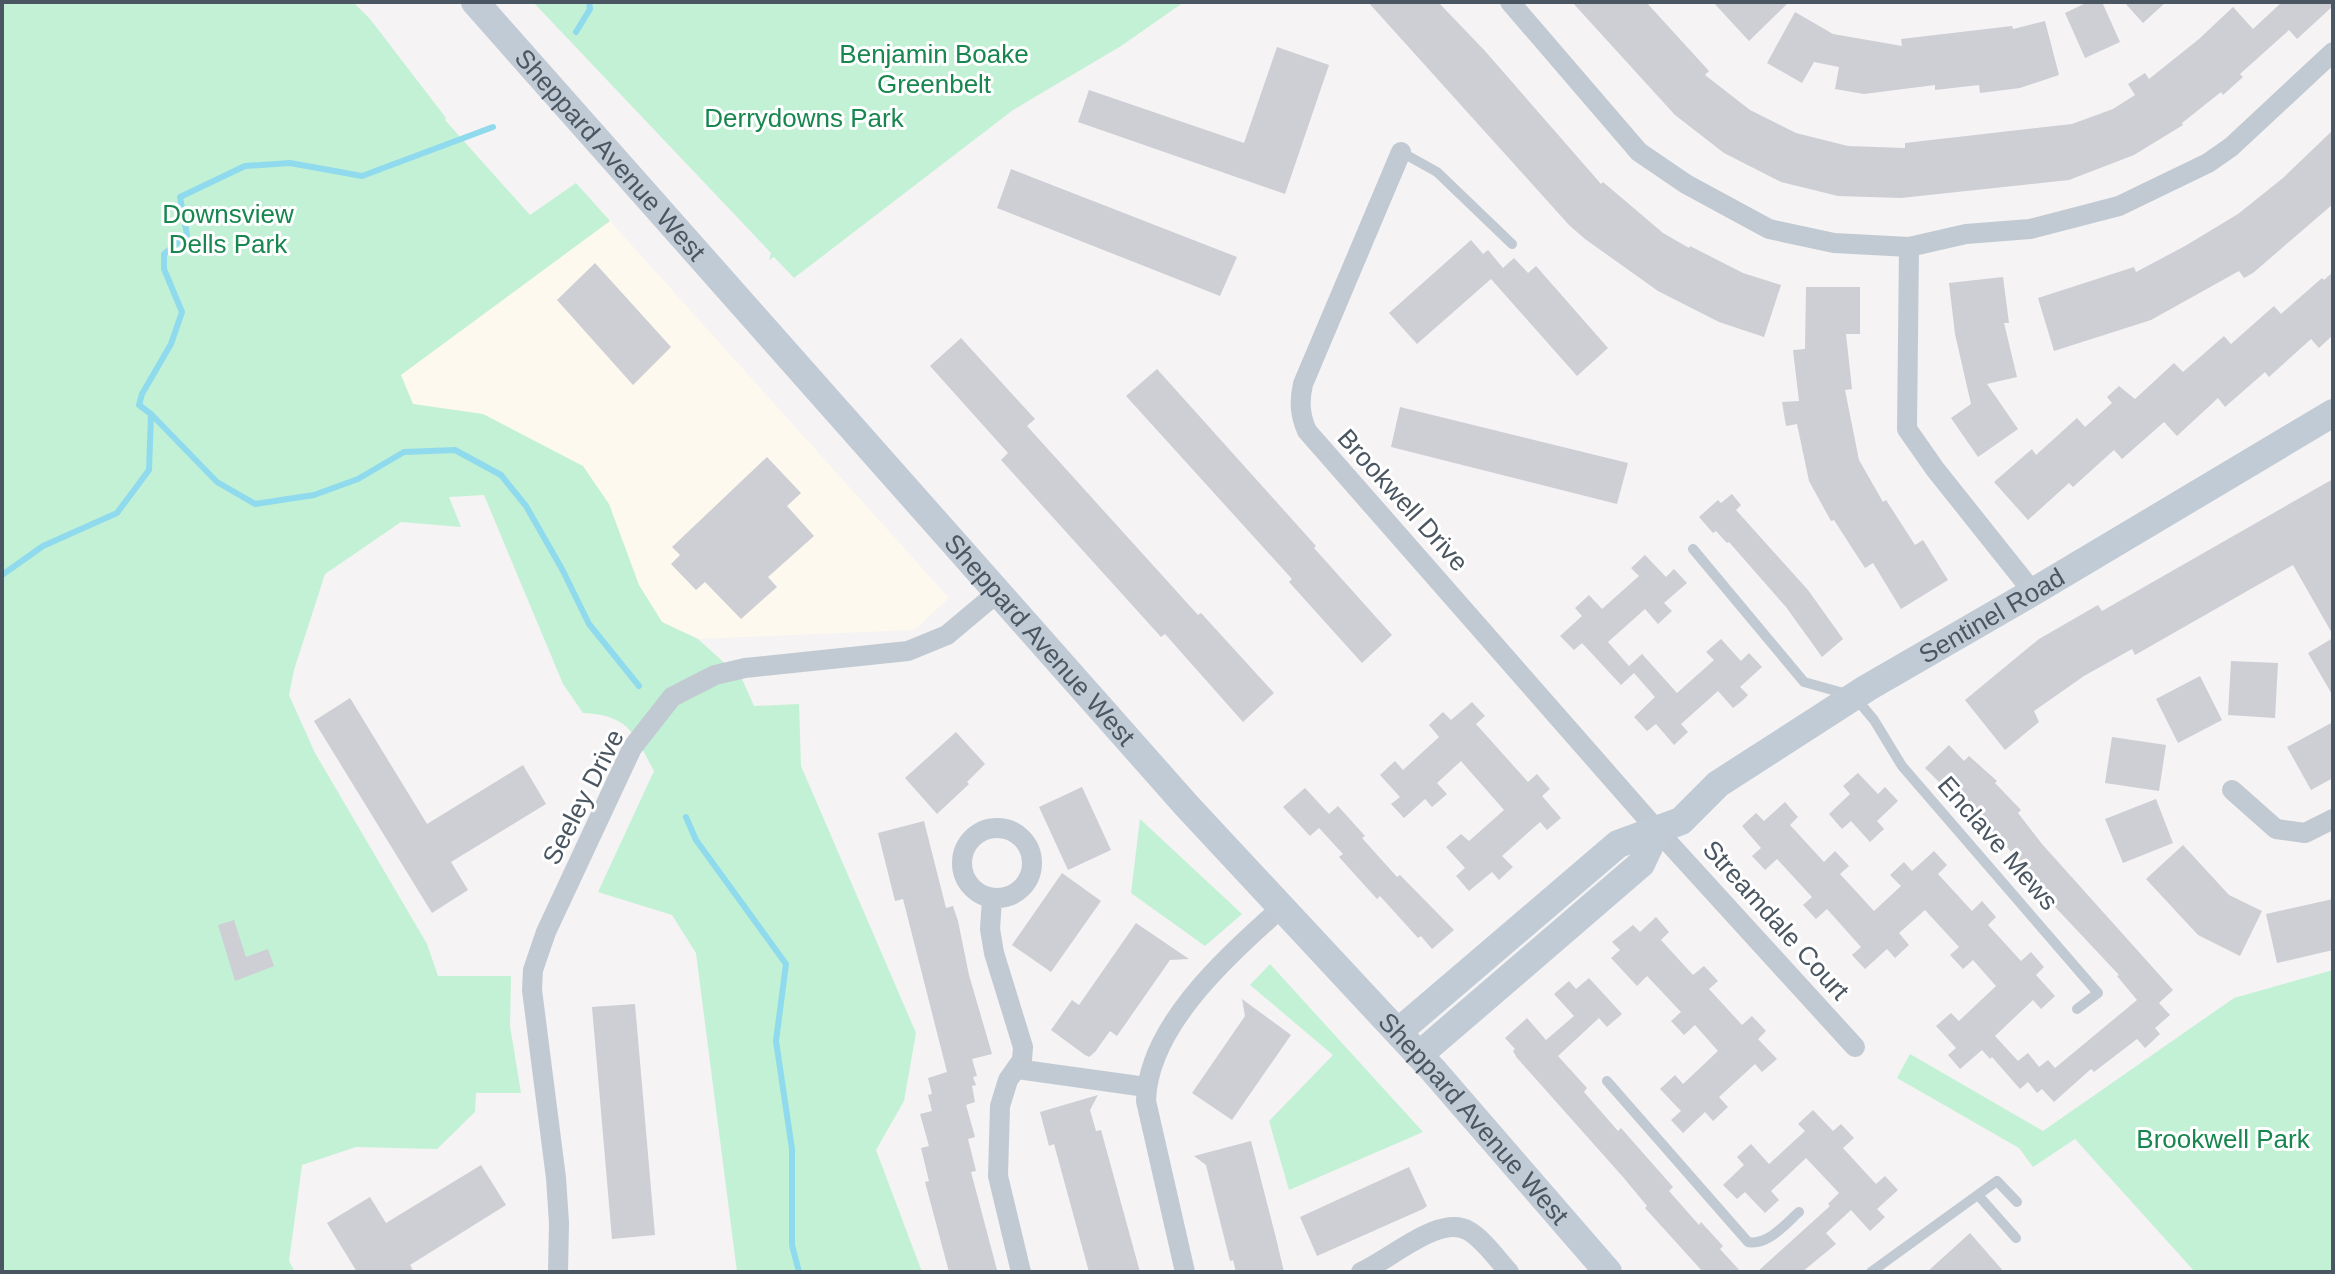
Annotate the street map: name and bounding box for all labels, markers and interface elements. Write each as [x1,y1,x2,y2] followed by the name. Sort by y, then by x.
[839,39,1029,99] park label: Benjamin Boake Greenbelt
[509,43,712,267] street label: Sheppard Avenue West
[704,103,905,133] park label: Derrydowns Park
[162,199,294,259] park label: Downsview Dells Park
[1331,423,1475,577] street label: Brookwell Drive
[938,528,1142,752] street label: Sheppard Avenue West
[1913,562,2070,670] street label: Sentinel Road
[536,725,630,869] street label: Seeley Drive
[1932,770,2064,916] street label: Enclave Mews
[1697,834,1856,1006] street label: Streamdale Court
[1372,1006,1575,1231] street label: Sheppard Avenue West
[2136,1124,2311,1154] park label: Brookwell Park

